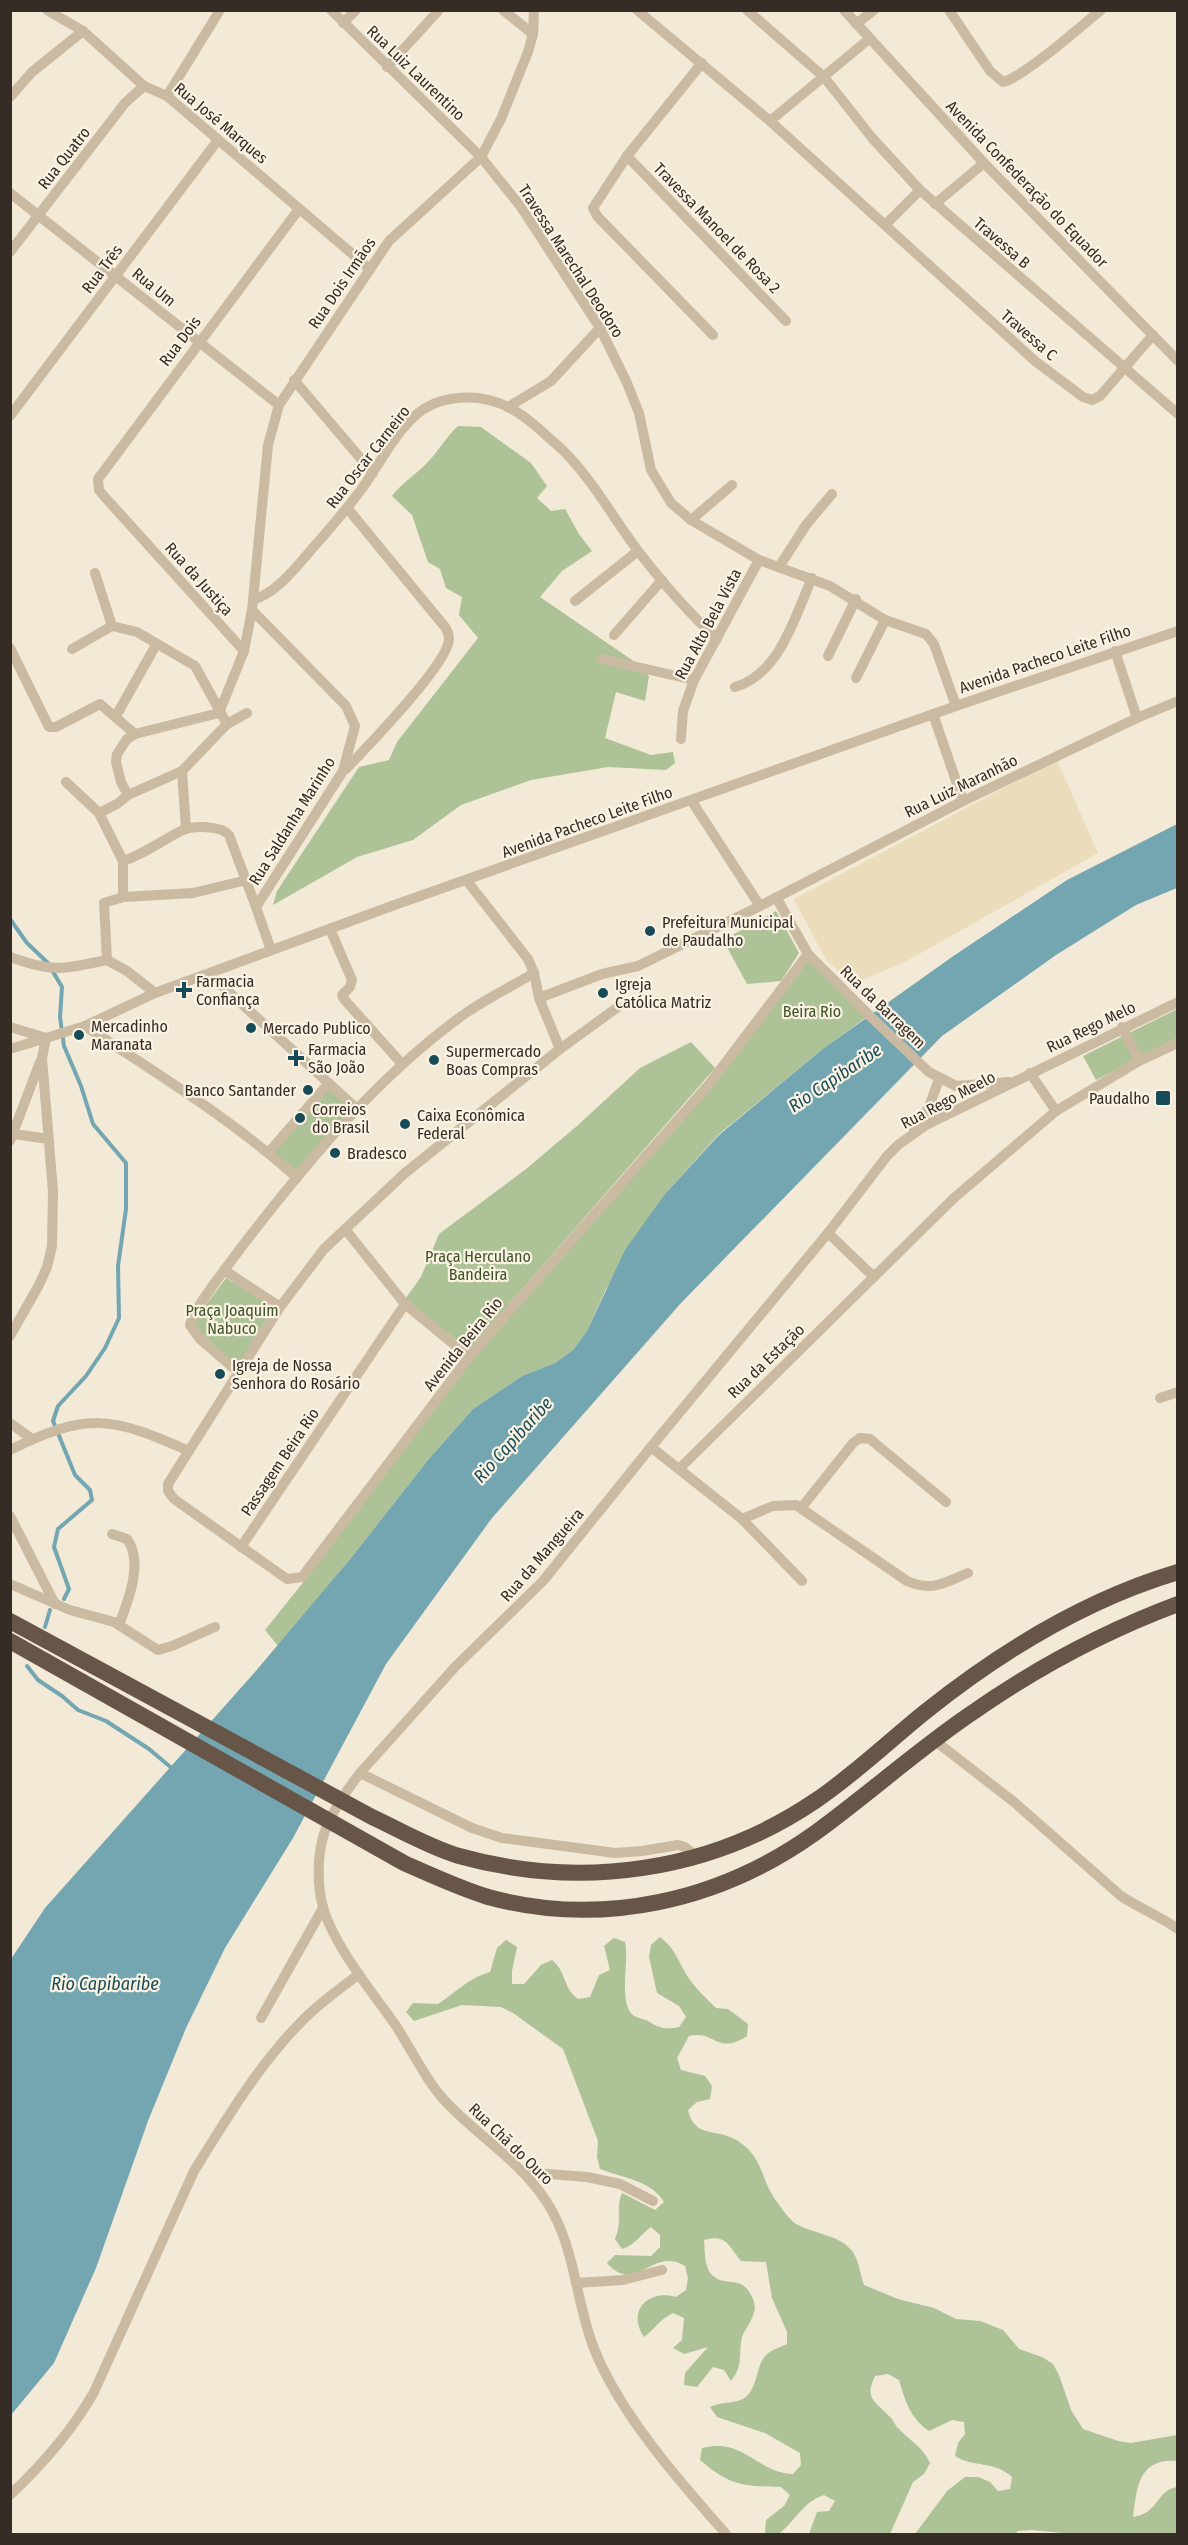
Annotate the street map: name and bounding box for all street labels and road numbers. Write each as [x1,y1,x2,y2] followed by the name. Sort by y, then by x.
[363,21,469,125] street label: Rua Luiz Laurentino
[170,78,272,168] street label: Rua José Marques
[942,97,1112,272] street label: Avenida Confederação do Equador
[34,123,94,193] street label: Rua Quatro
[650,159,784,297] street label: Travessa Manoel de Rosa 2
[514,181,628,341] street label: Travessa Marechal Deodoro
[970,213,1034,273] street label: Travessa B
[304,234,380,332] street label: Rua Dois Irmãos
[78,241,126,297] street label: Rua Três
[128,264,180,310] street label: Rua Um
[997,306,1061,364] street label: Travessa C
[155,312,205,370] street label: Rua Dois
[322,402,414,512] street label: Rua Oscar Carneiro
[161,538,237,620] street label: Rua da Justiça
[671,565,745,683] street label: Rua Alto Bela Vista
[957,621,1133,697] street label: Avenida Pacheco Leite Filho
[901,750,1021,822] street label: Rua Luiz Maranhão
[245,753,339,889] street label: Rua Saldanha Marinho
[499,782,675,862] street label: Avenida Pacheco Leite Filho
[836,962,930,1052] street label: Rua da Barragem
[1044,997,1138,1057] street label: Rua Rego Melo
[898,1067,998,1133] street label: Rua Rego Meelo
[420,1294,506,1394] street label: Avenida Beira Rio
[724,1320,808,1402] street label: Rua da Estação
[237,1404,323,1520] street label: Passagem Beira Rio
[496,1504,588,1605] street label: Rua da Mangueira
[465,2099,557,2189] street label: Rua Chã do Ouro

